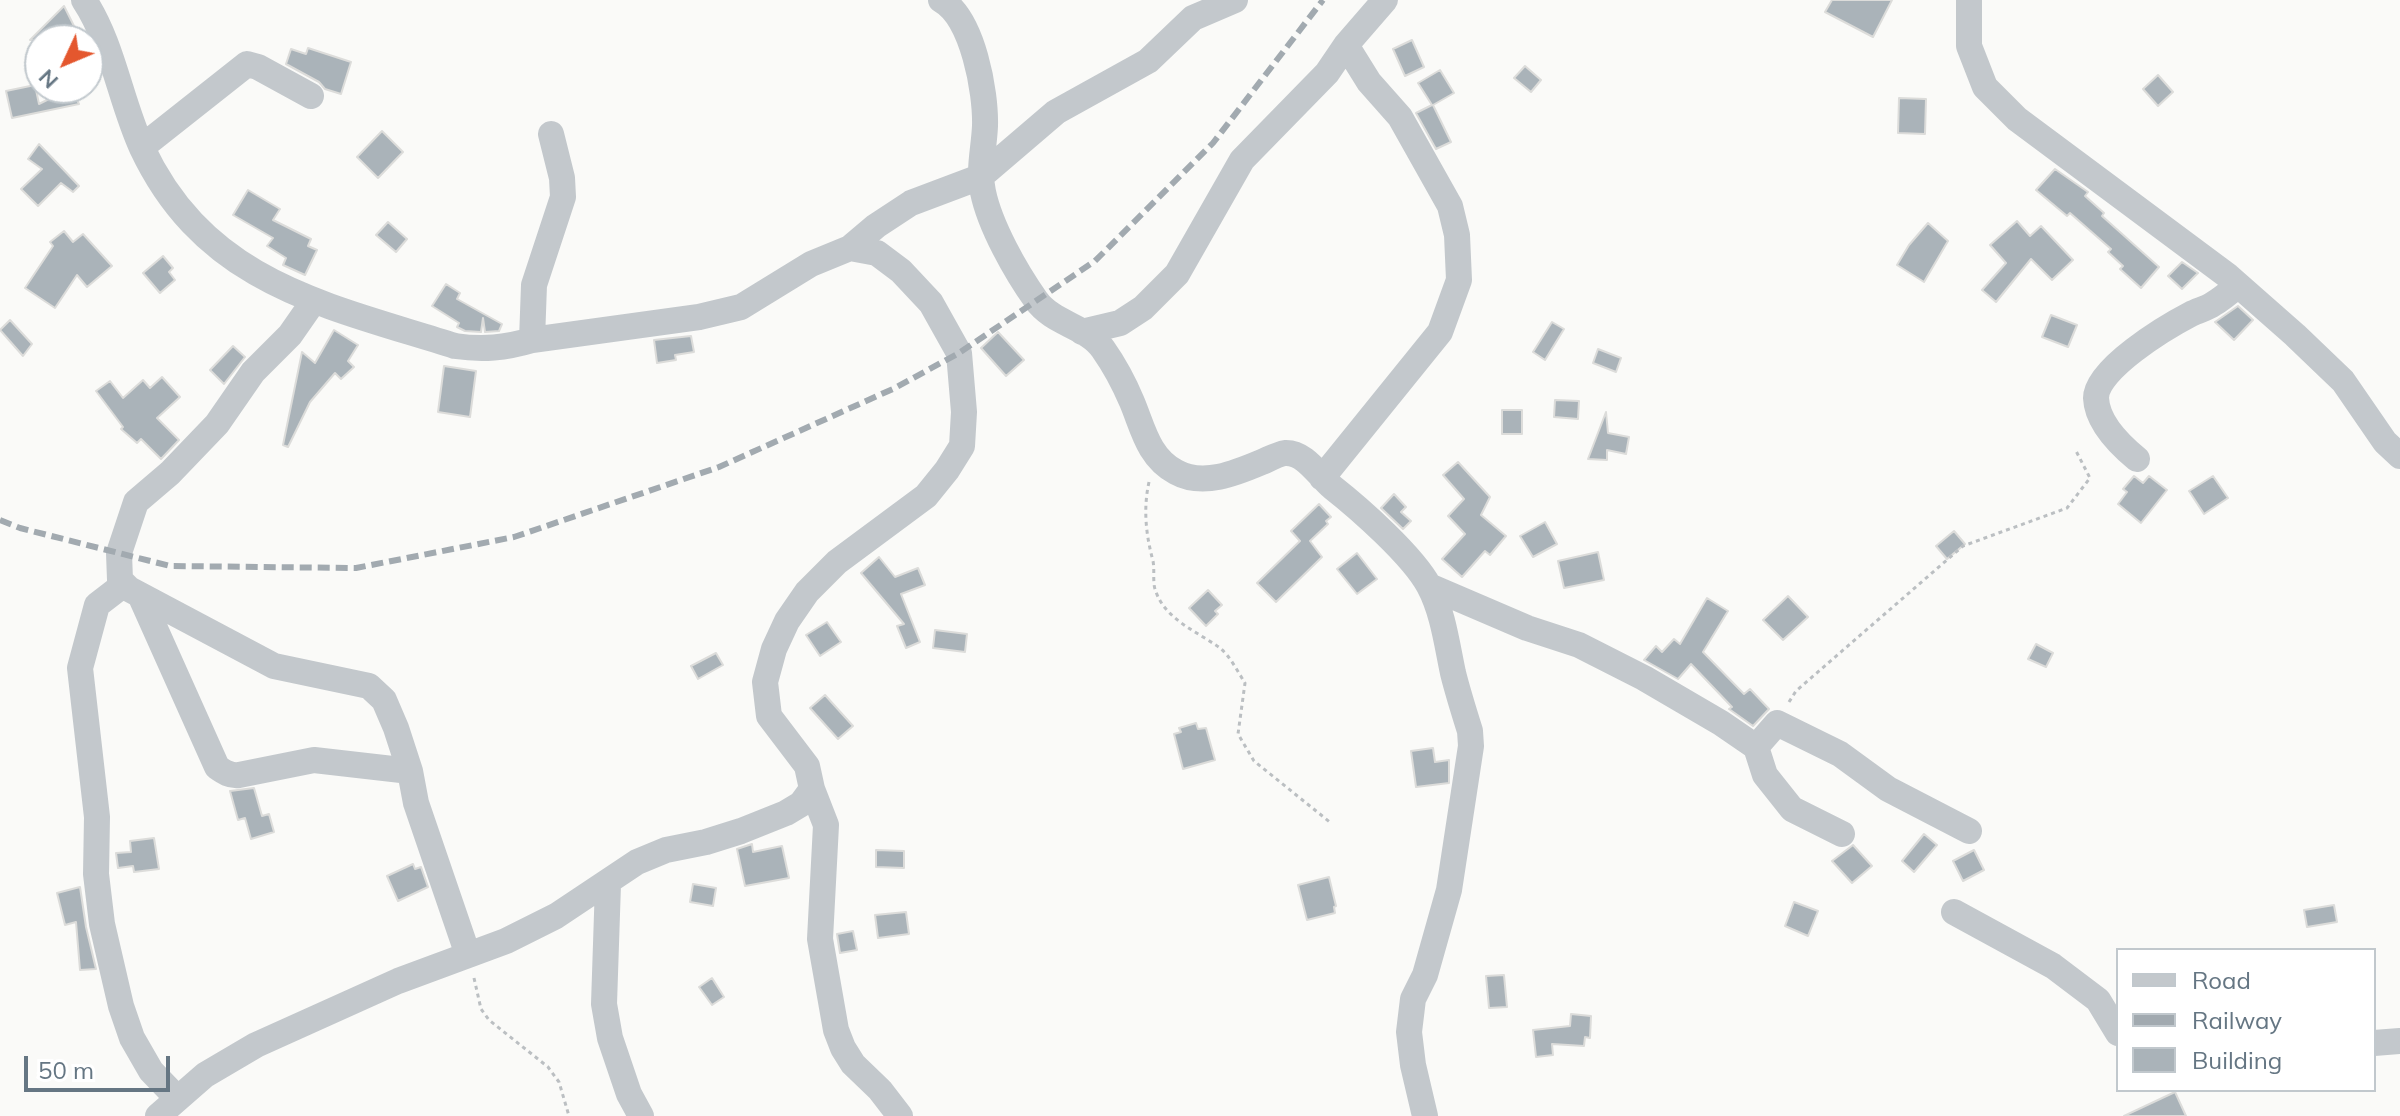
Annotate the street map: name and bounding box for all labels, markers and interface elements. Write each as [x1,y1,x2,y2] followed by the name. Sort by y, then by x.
[24,24,104,104] north arrow
[32,64,64,95] text: N
[2116,948,2376,1092] legend
[2192,965,2251,995] text: Road
[2192,1005,2282,1035] text: Railway
[28,1040,174,1090] scale bar
[2192,1045,2282,1075] text: Building
[38,1055,94,1085] text: 50 m

